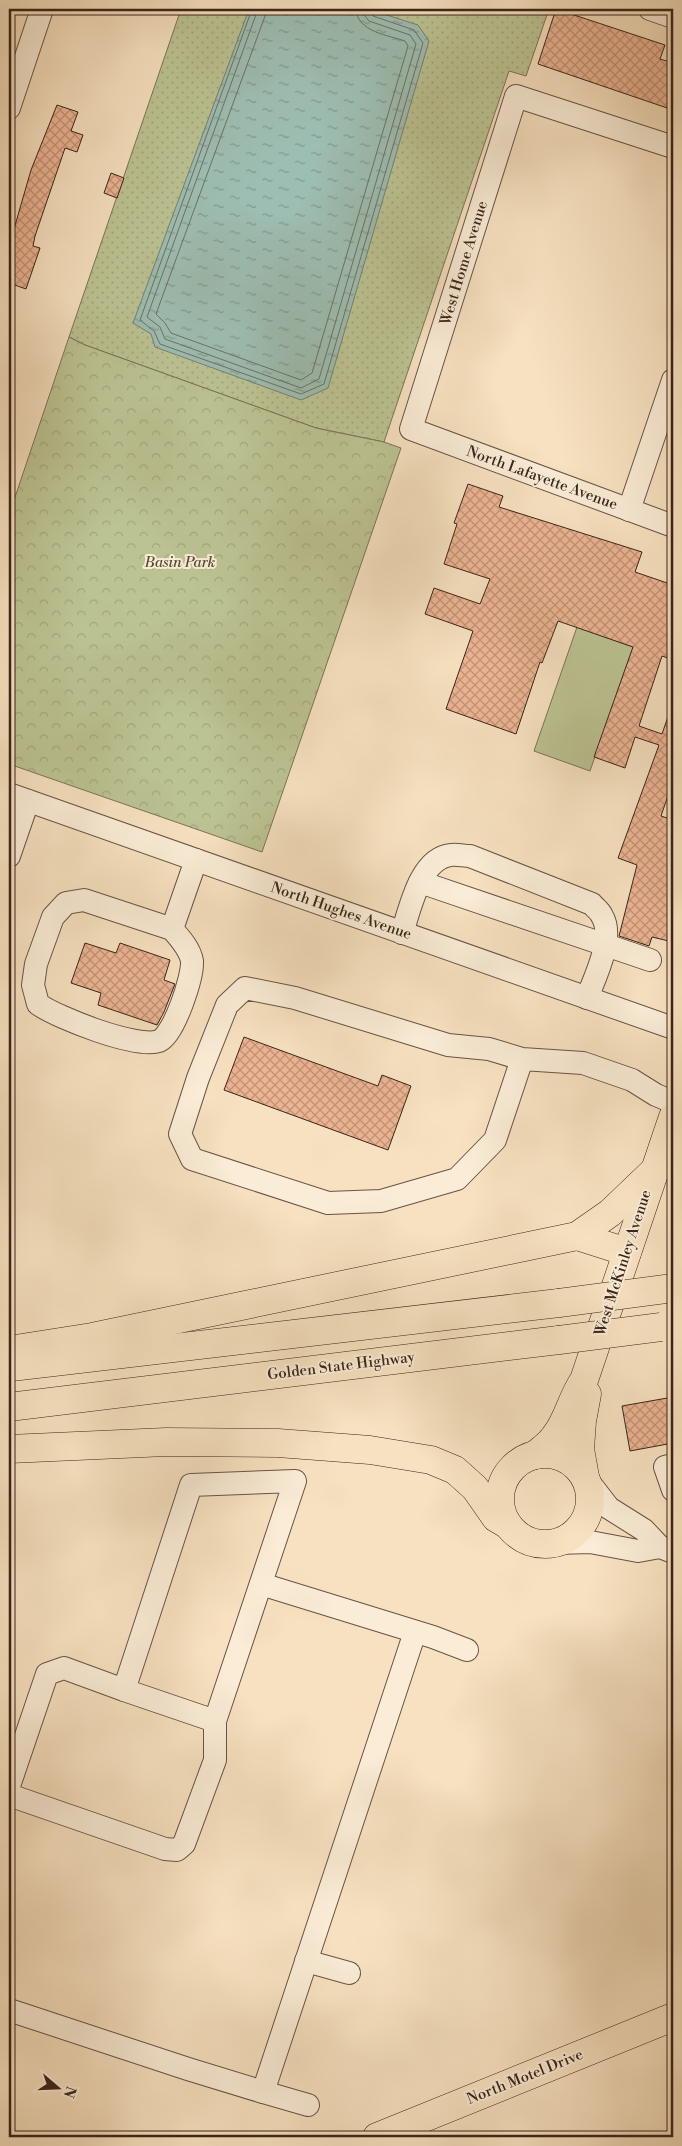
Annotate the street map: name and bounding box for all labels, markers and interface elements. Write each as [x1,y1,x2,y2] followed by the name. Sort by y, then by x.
[436,199,492,328] street label: West Home Avenue
[464,442,620,514] street label: North Lafayette Avenue
[144,553,216,572] park label: Basin Park
[268,878,414,944] street label: North Hughes Avenue
[590,1187,656,1340] street label: West McKinley Avenue
[266,1347,417,1384] street label: Golden State Highway
[464,2045,586,2109] street label: North Motel Drive
[32,2064,82,2114] north arrow
[59,2084,80,2100] text: N

